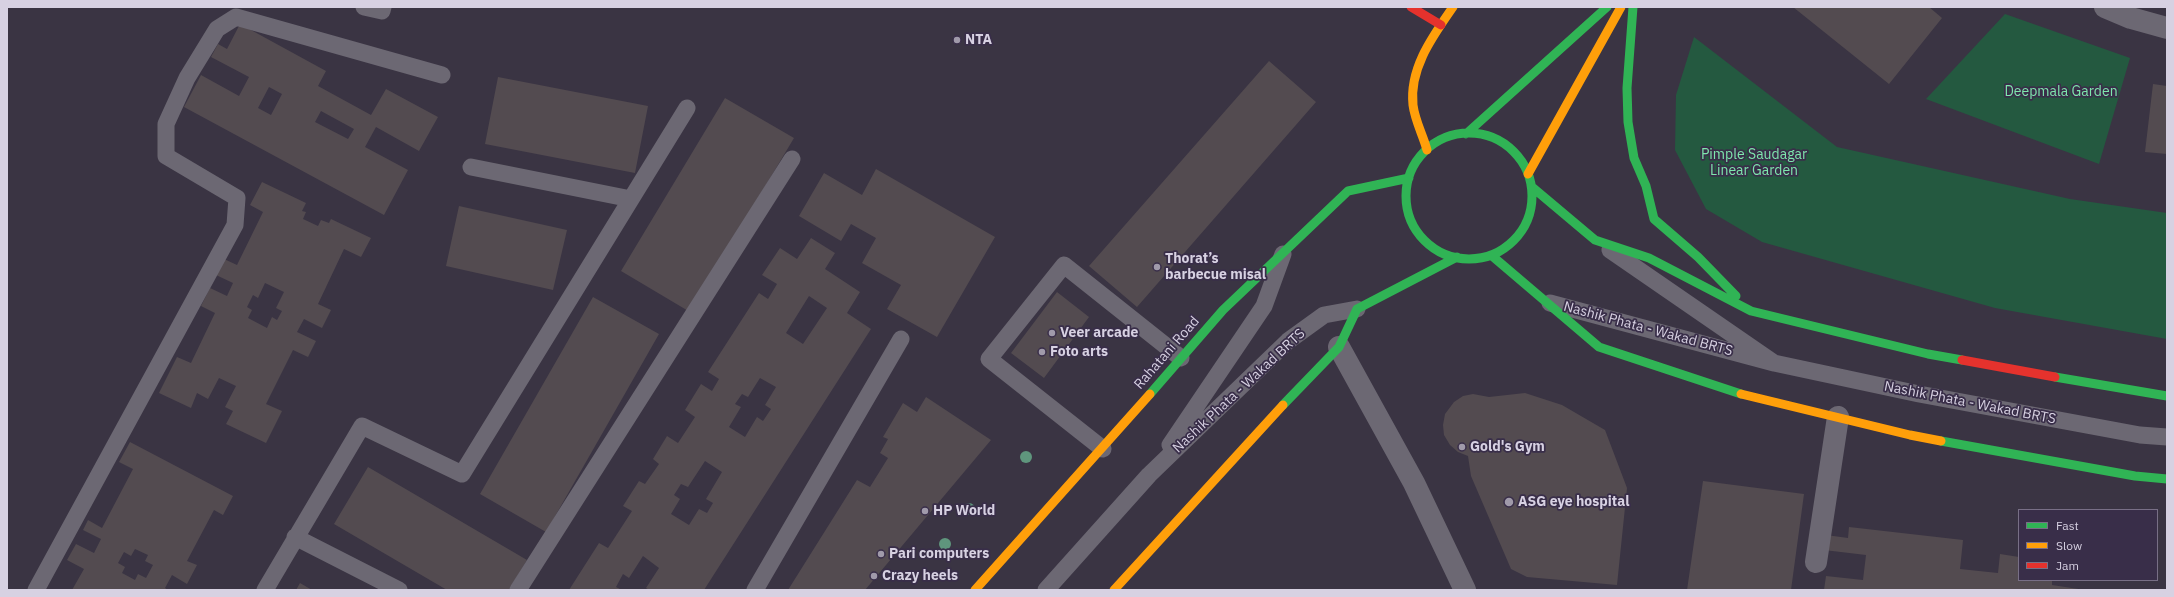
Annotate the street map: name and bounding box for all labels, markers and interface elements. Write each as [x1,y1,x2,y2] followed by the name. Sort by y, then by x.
[965,32,992,48] place label: NTA
[952,35,962,45] marker: NTA
[2004,84,2118,100] park label: Deepmala Garden
[1701,147,1807,180] park label: Pimple Saudagar Linear Garden
[1165,251,1266,284] place label: Thorat’s barbecue misal
[1152,262,1162,272] marker: Thorat’s barbecue misal
[1562,298,1734,360] street label: Nashik Phata - Wakad BRTS
[1131,313,1203,393] street label: Rahatani Road
[1060,325,1138,341] place label: Veer arcade
[1169,325,1309,457] street label: Nashik Phata - Wakad BRTS
[1047,328,1057,338] marker: Veer arcade
[1050,344,1108,360] place label: Foto arts
[1037,347,1047,357] marker: Foto arts
[1883,378,2057,428] street label: Nashik Phata - Wakad BRTS
[1470,439,1545,455] place label: Gold's Gym
[1457,442,1467,452] marker: Gold's Gym
[1518,494,1629,510] place label: ASG eye hospital
[1503,496,1515,508] marker: ASG eye hospital
[933,503,995,519] place label: HP World
[920,506,930,516] marker: HP World
[2018,509,2158,581] legend
[2056,518,2079,533] text: Fast
[2056,538,2082,553] text: Slow
[889,546,989,562] place label: Pari computers
[876,549,886,559] marker: Pari computers
[2056,558,2079,573] text: Jam
[882,568,958,584] place label: Crazy heels
[869,571,879,581] marker: Crazy heels

